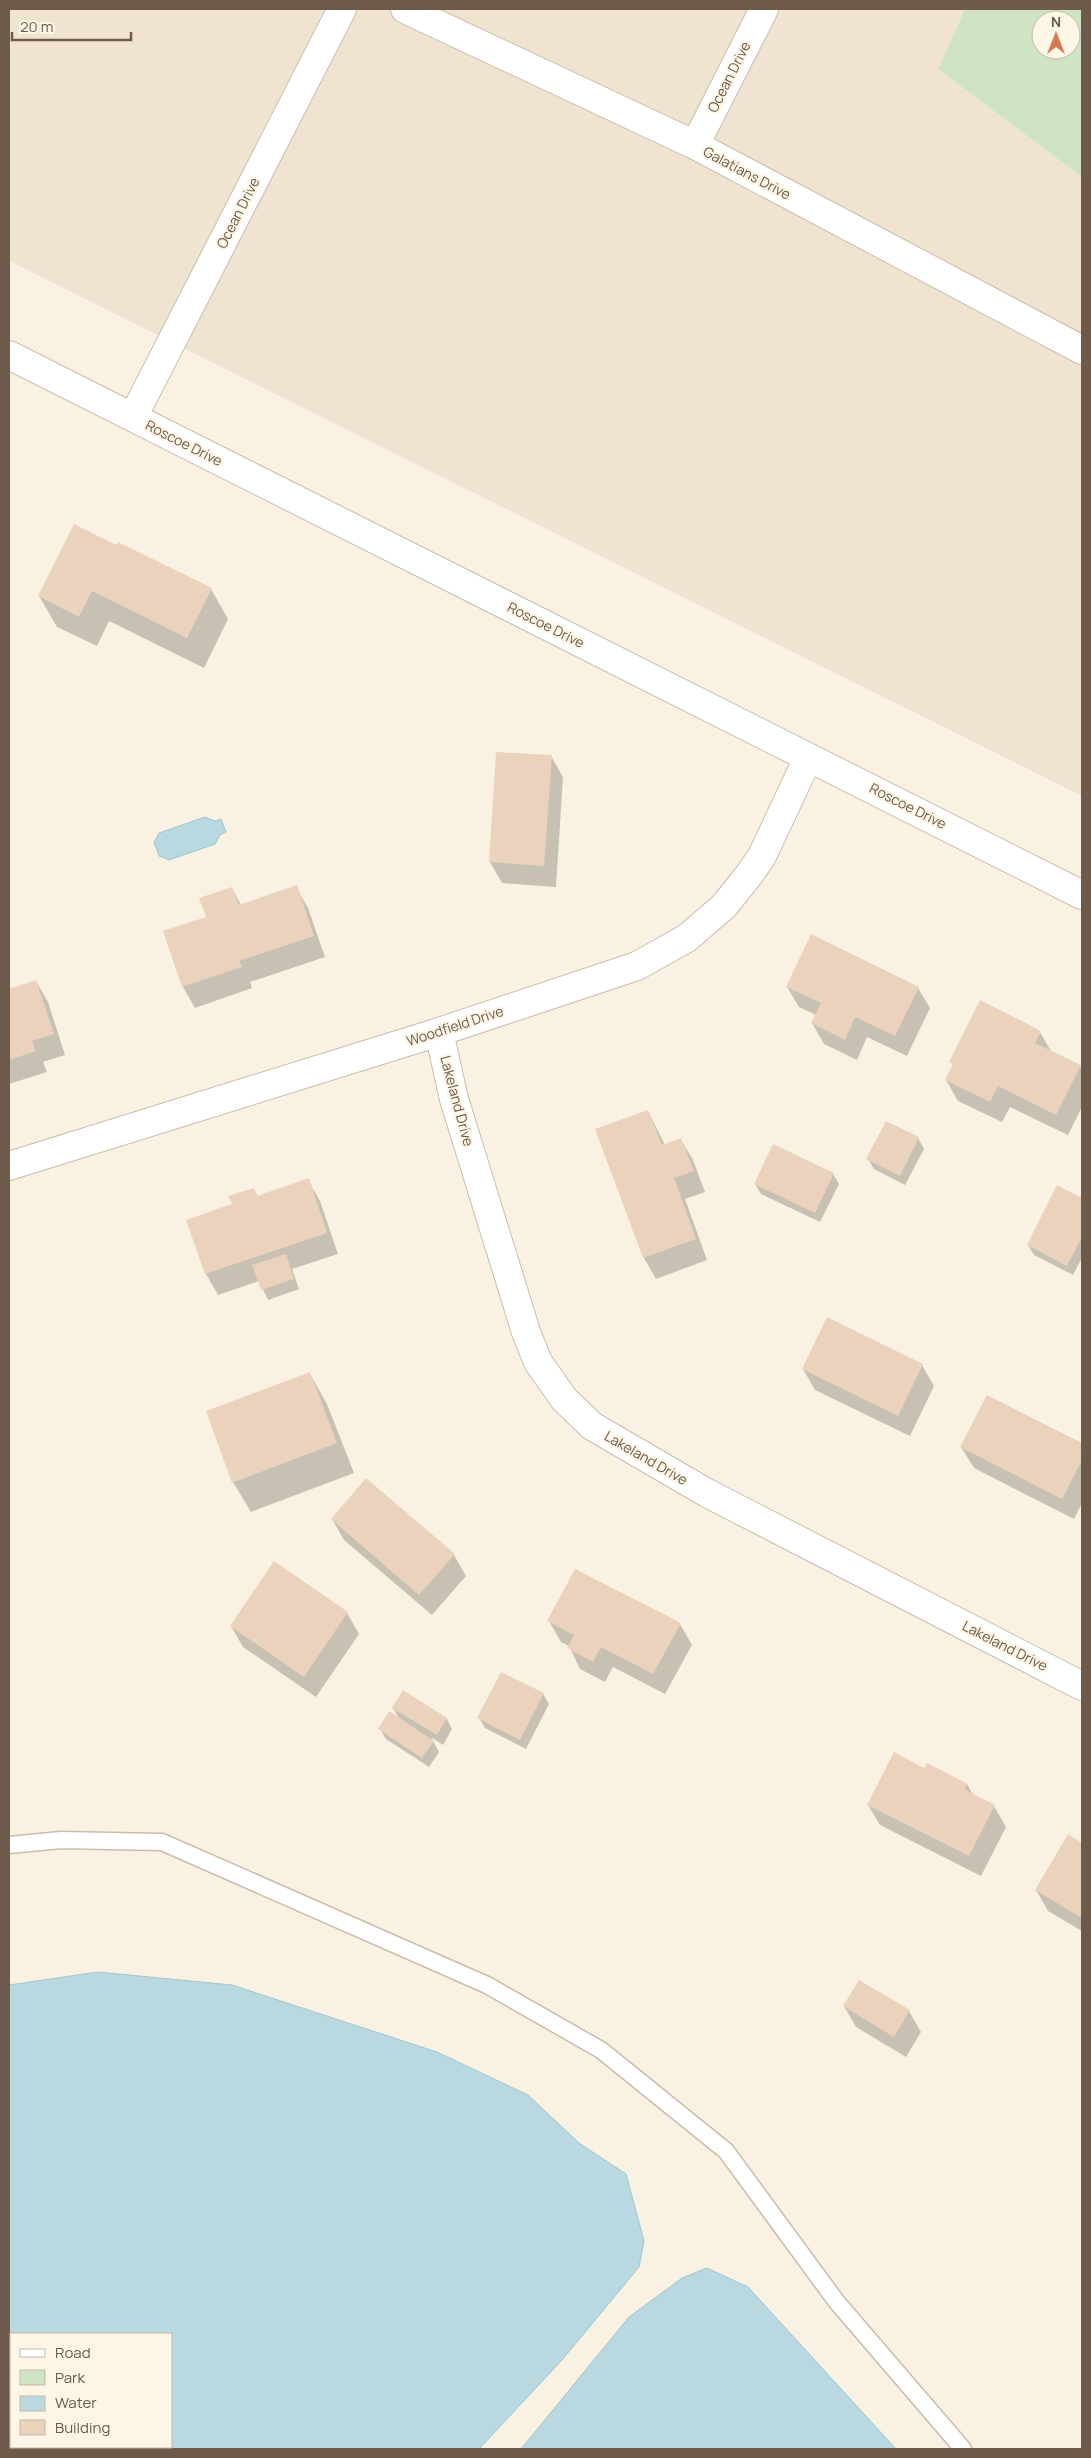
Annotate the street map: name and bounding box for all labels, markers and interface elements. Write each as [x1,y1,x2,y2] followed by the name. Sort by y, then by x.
[12,10,131,42] scale bar
[1031,10,1081,60] north arrow
[1051,12,1061,31] text: N
[20,16,53,37] text: 20 m
[703,38,755,116] street label: Ocean Drive
[700,142,794,204] street label: Galatians Drive
[212,174,264,252] street label: Ocean Drive
[143,415,226,470] street label: Roscoe Drive
[505,597,588,652] street label: Roscoe Drive
[867,778,950,833] street label: Roscoe Drive
[404,1001,506,1050] street label: Woodfield Drive
[436,1053,479,1148] street label: Lakeland Drive
[601,1426,691,1489] street label: Lakeland Drive
[959,1616,1051,1675] street label: Lakeland Drive
[10,2333,172,2448] legend
[55,2342,91,2363] text: Road
[55,2367,85,2388] text: Park
[55,2392,97,2413] text: Water
[55,2417,110,2438] text: Building

